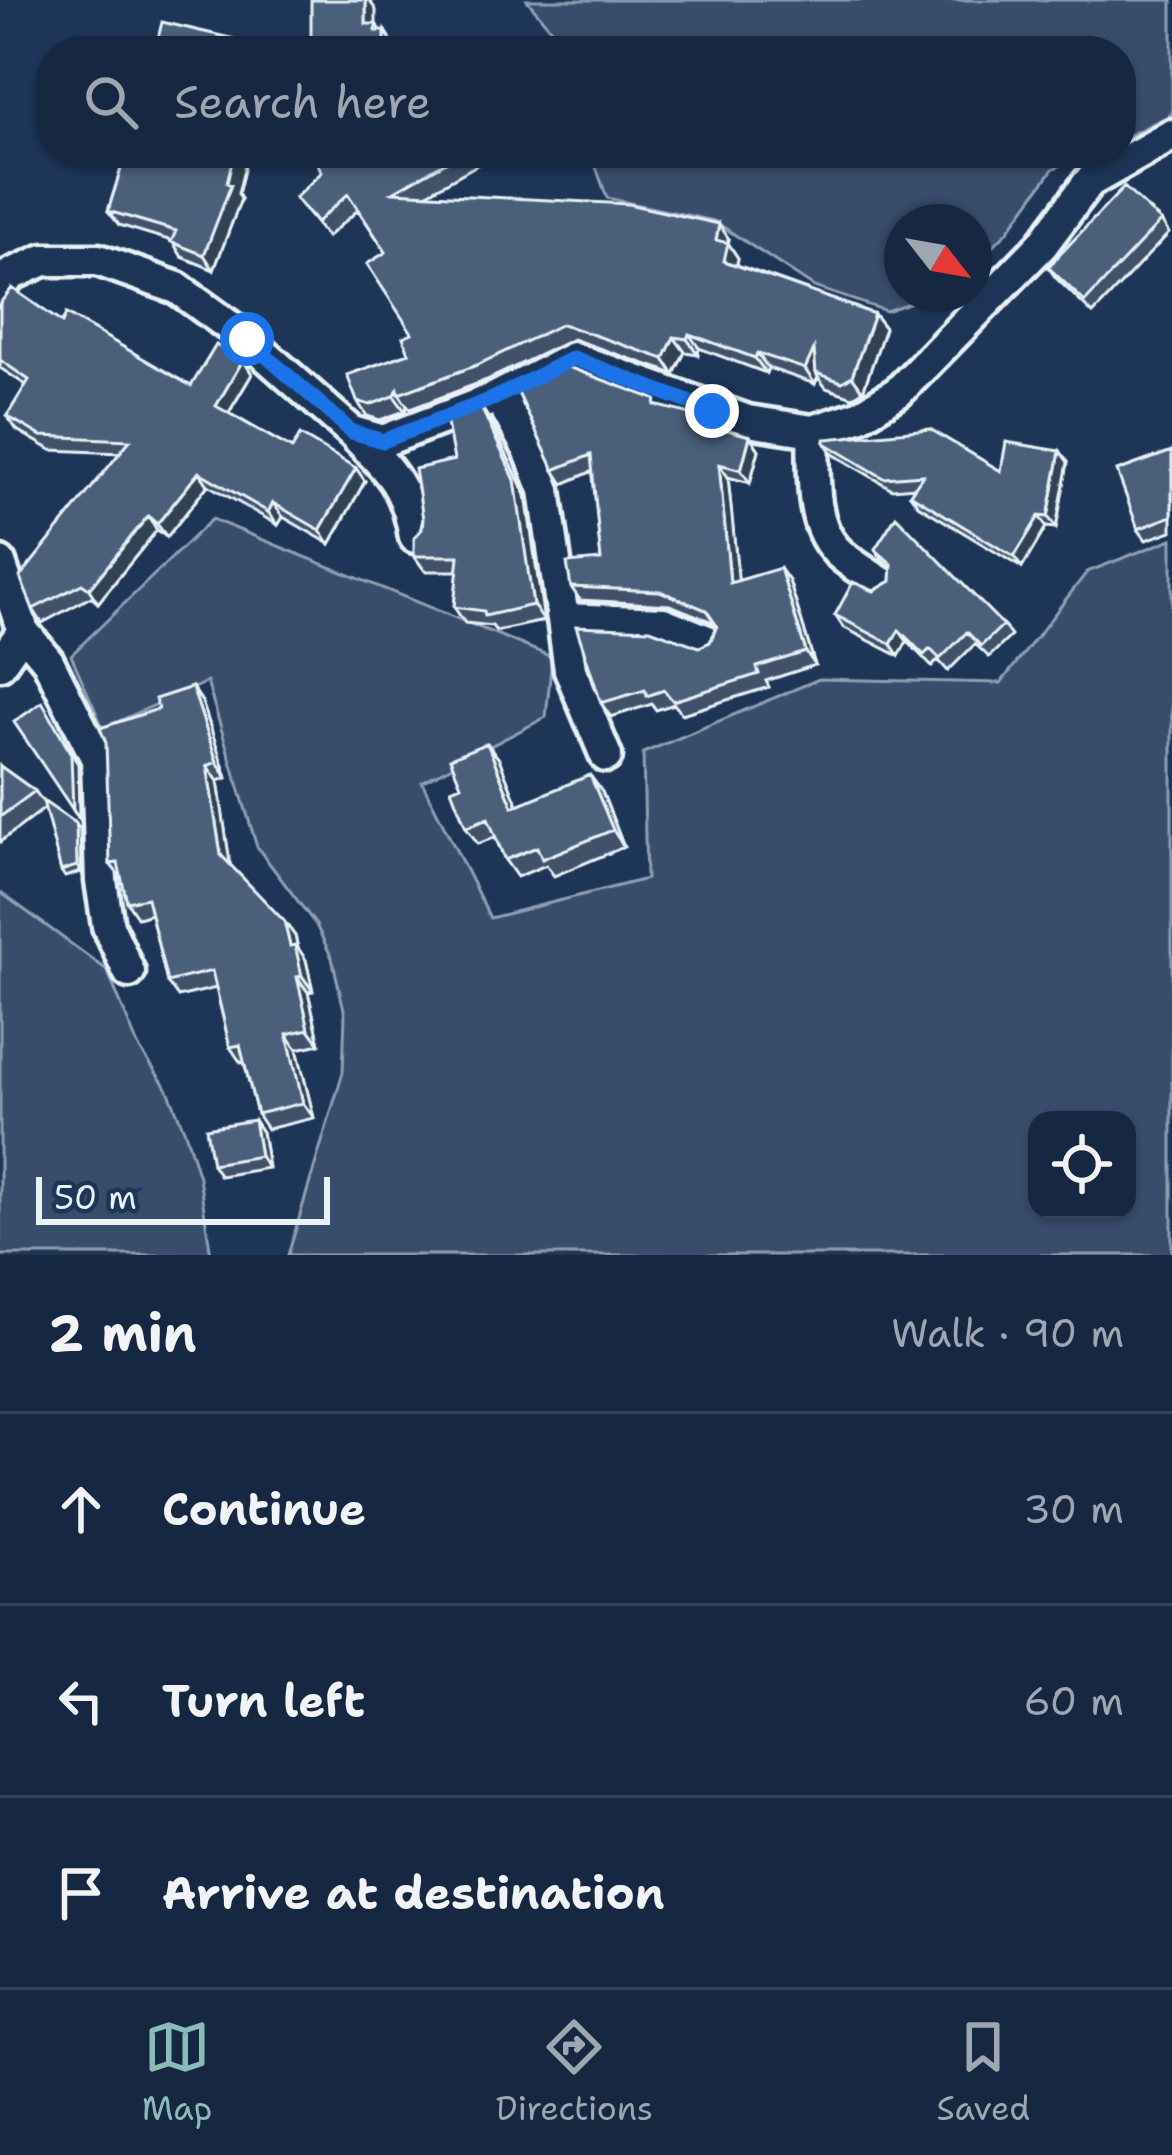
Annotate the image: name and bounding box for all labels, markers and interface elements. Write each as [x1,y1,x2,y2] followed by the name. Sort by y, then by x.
[36,36,1136,168] search box
[78,69,144,135] icon: search
[174,72,431,132] text: Search here
[884,204,992,312] north arrow
[220,312,274,366] route start
[685,384,739,438] route end
[1028,1111,1136,1219] map controls
[1028,1111,1136,1219] button: locate
[36,1171,330,1224] scale bar
[54,1175,137,1220] text: 50 m
[48,1299,197,1367] text: 2 min
[891,1307,1124,1359] text: Walk · 90 m
[48,1476,114,1542] icon: ahead
[162,1479,366,1539] text: Continue
[1023,1483,1124,1535] text: 30 m
[48,1668,114,1734] icon: left
[162,1671,365,1731] text: Turn left
[1024,1675,1124,1727] text: 60 m
[48,1860,114,1926] icon: arrive
[162,1863,665,1923] text: Arrive at destination
[142,2014,212,2131] tab: Map
[496,2014,653,2131] tab: Directions
[937,2014,1030,2131] tab: Saved

